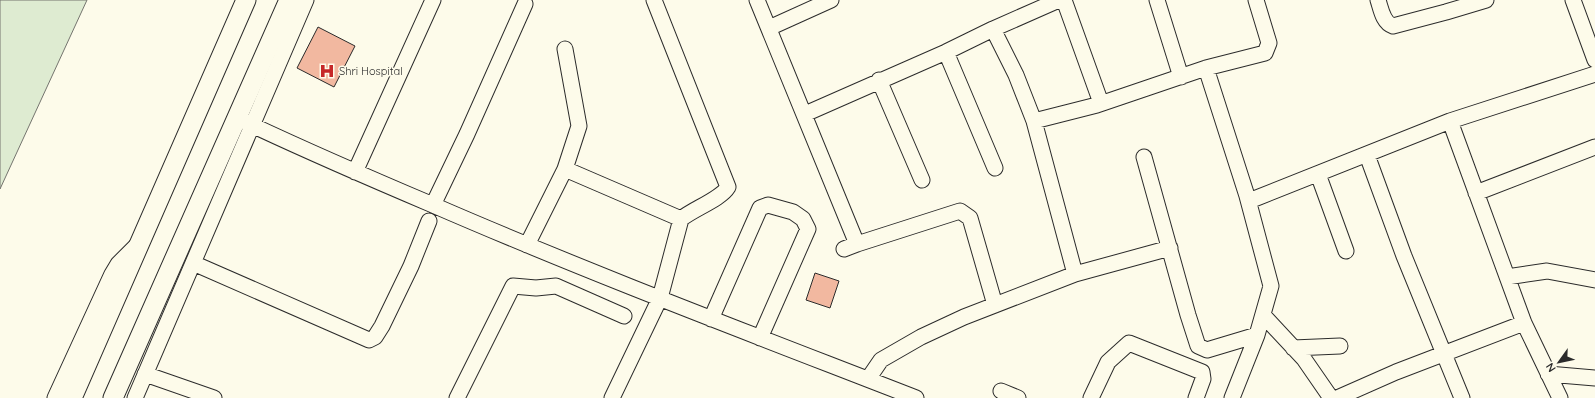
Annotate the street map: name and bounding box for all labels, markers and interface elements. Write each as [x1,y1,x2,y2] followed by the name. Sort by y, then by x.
[318,62,336,80] hospital icon: Shri Hospital
[339,64,403,78] place label: Shri Hospital
[1539,342,1579,382] north arrow
[1543,360,1559,375] text: N

